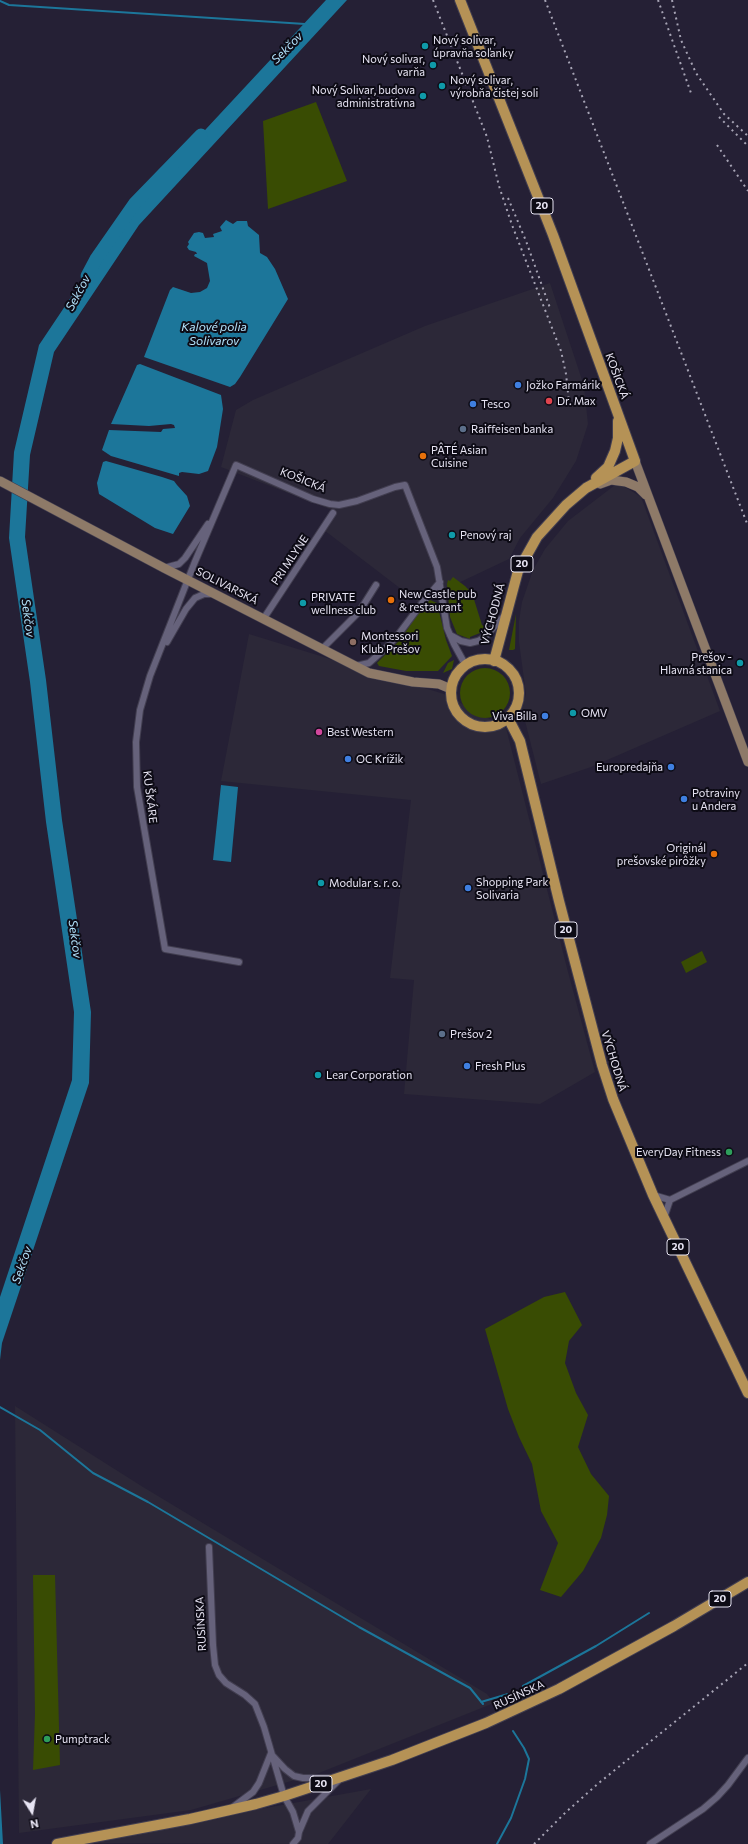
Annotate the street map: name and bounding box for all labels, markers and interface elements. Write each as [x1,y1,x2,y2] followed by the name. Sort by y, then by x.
[268,29,306,67] water label: Sekčov
[433,33,514,59] place label: Nový solivar, úpravňa soľanky
[420,41,430,51] marker: Nový solivar, úpravňa soľanky
[362,52,425,78] place label: Nový solivar, varňa
[428,60,438,70] marker: Nový solivar, varňa
[450,73,538,99] place label: Nový solivar, výrobňa čistej soli
[437,81,447,91] marker: Nový solivar, výrobňa čistej soli
[312,83,415,109] place label: Nový Solivar, budova administratívna
[418,91,428,101] marker: Nový Solivar, budova administratívna
[531,198,553,214] road number: 20
[63,273,93,313] water label: Sekčov
[181,320,247,348] water label: Kalové polia Solivarov
[603,351,631,401] street label: KOŠICKÁ
[526,378,600,392] place label: Jožko Farmárik
[513,380,523,390] marker: Jožko Farmárik
[557,394,596,408] place label: Dr. Max
[544,396,554,406] marker: Dr. Max
[481,397,510,411] place label: Tesco
[468,399,478,409] marker: Tesco
[471,422,553,436] place label: Raiffeisen banka
[458,424,468,434] marker: Raiffeisen banka
[431,443,487,469] place label: PÂTÉ Asian Cuisine
[418,451,428,461] marker: PÂTÉ Asian Cuisine
[278,465,328,495] street label: KOŠICKÁ
[460,528,511,542] place label: Penový raj
[447,530,457,540] marker: Penový raj
[269,533,311,587] street label: PRI MLYNE
[511,556,533,572] road number: 20
[194,565,260,607] street label: SOLIVARSKÁ
[478,582,508,646] street label: VÝCHODNÁ
[399,587,477,613] place label: New Castle pub & restaurant
[311,590,376,616] place label: PRIVATE wellness club
[386,595,396,605] marker: New Castle pub & restaurant
[18,598,38,638] water label: Sekčov
[298,598,308,608] marker: PRIVATE wellness club
[361,629,420,655] place label: Montessori Klub Prešov
[348,637,358,647] marker: Montessori Klub Prešov
[660,650,732,676] place label: Prešov - Hlavná stanica
[735,658,745,668] marker: Prešov - Hlavná stanica
[581,706,607,720] place label: OMV
[568,708,578,718] marker: OMV
[492,709,537,723] place label: Viva Billa
[540,711,550,721] marker: Viva Billa
[327,725,394,739] place label: Best Western
[314,727,324,737] marker: Best Western
[356,752,403,766] place label: OC Krížik
[343,754,353,764] marker: OC Krížik
[596,760,663,774] place label: Europredajňa
[666,762,676,772] marker: Europredajňa
[140,770,160,824] street label: KU ŠKÁRE
[692,786,740,812] place label: Potraviny u Andera
[679,794,689,804] marker: Potraviny u Andera
[617,841,706,867] place label: Originál prešovské pirôžky
[709,849,719,859] marker: Originál prešovské pirôžky
[476,875,549,901] place label: Shopping Park Solivaria
[329,876,401,890] place label: Modular s. r. o.
[316,878,326,888] marker: Modular s. r. o.
[463,883,473,893] marker: Shopping Park Solivaria
[65,919,85,959] water label: Sekčov
[555,922,577,938] road number: 20
[450,1027,492,1041] place label: Prešov 2
[437,1029,447,1039] marker: Prešov 2
[598,1029,630,1093] street label: VÝCHODNÁ
[475,1059,525,1073] place label: Fresh Plus
[462,1061,472,1071] marker: Fresh Plus
[326,1068,412,1082] place label: Lear Corporation
[313,1070,323,1080] marker: Lear Corporation
[636,1145,721,1159] place label: EveryDay Fitness
[724,1147,734,1157] marker: EveryDay Fitness
[667,1239,689,1255] road number: 20
[9,1244,35,1286] water label: Sekčov
[709,1591,731,1607] road number: 20
[193,1596,209,1652] street label: RUSÍNSKA
[492,1678,546,1712] street label: RUSÍNSKA
[55,1732,110,1746] place label: Pumptrack
[42,1734,52,1744] marker: Pumptrack
[310,1776,332,1792] road number: 20
[12,1792,52,1832] north arrow
[29,1817,40,1831] text: N

